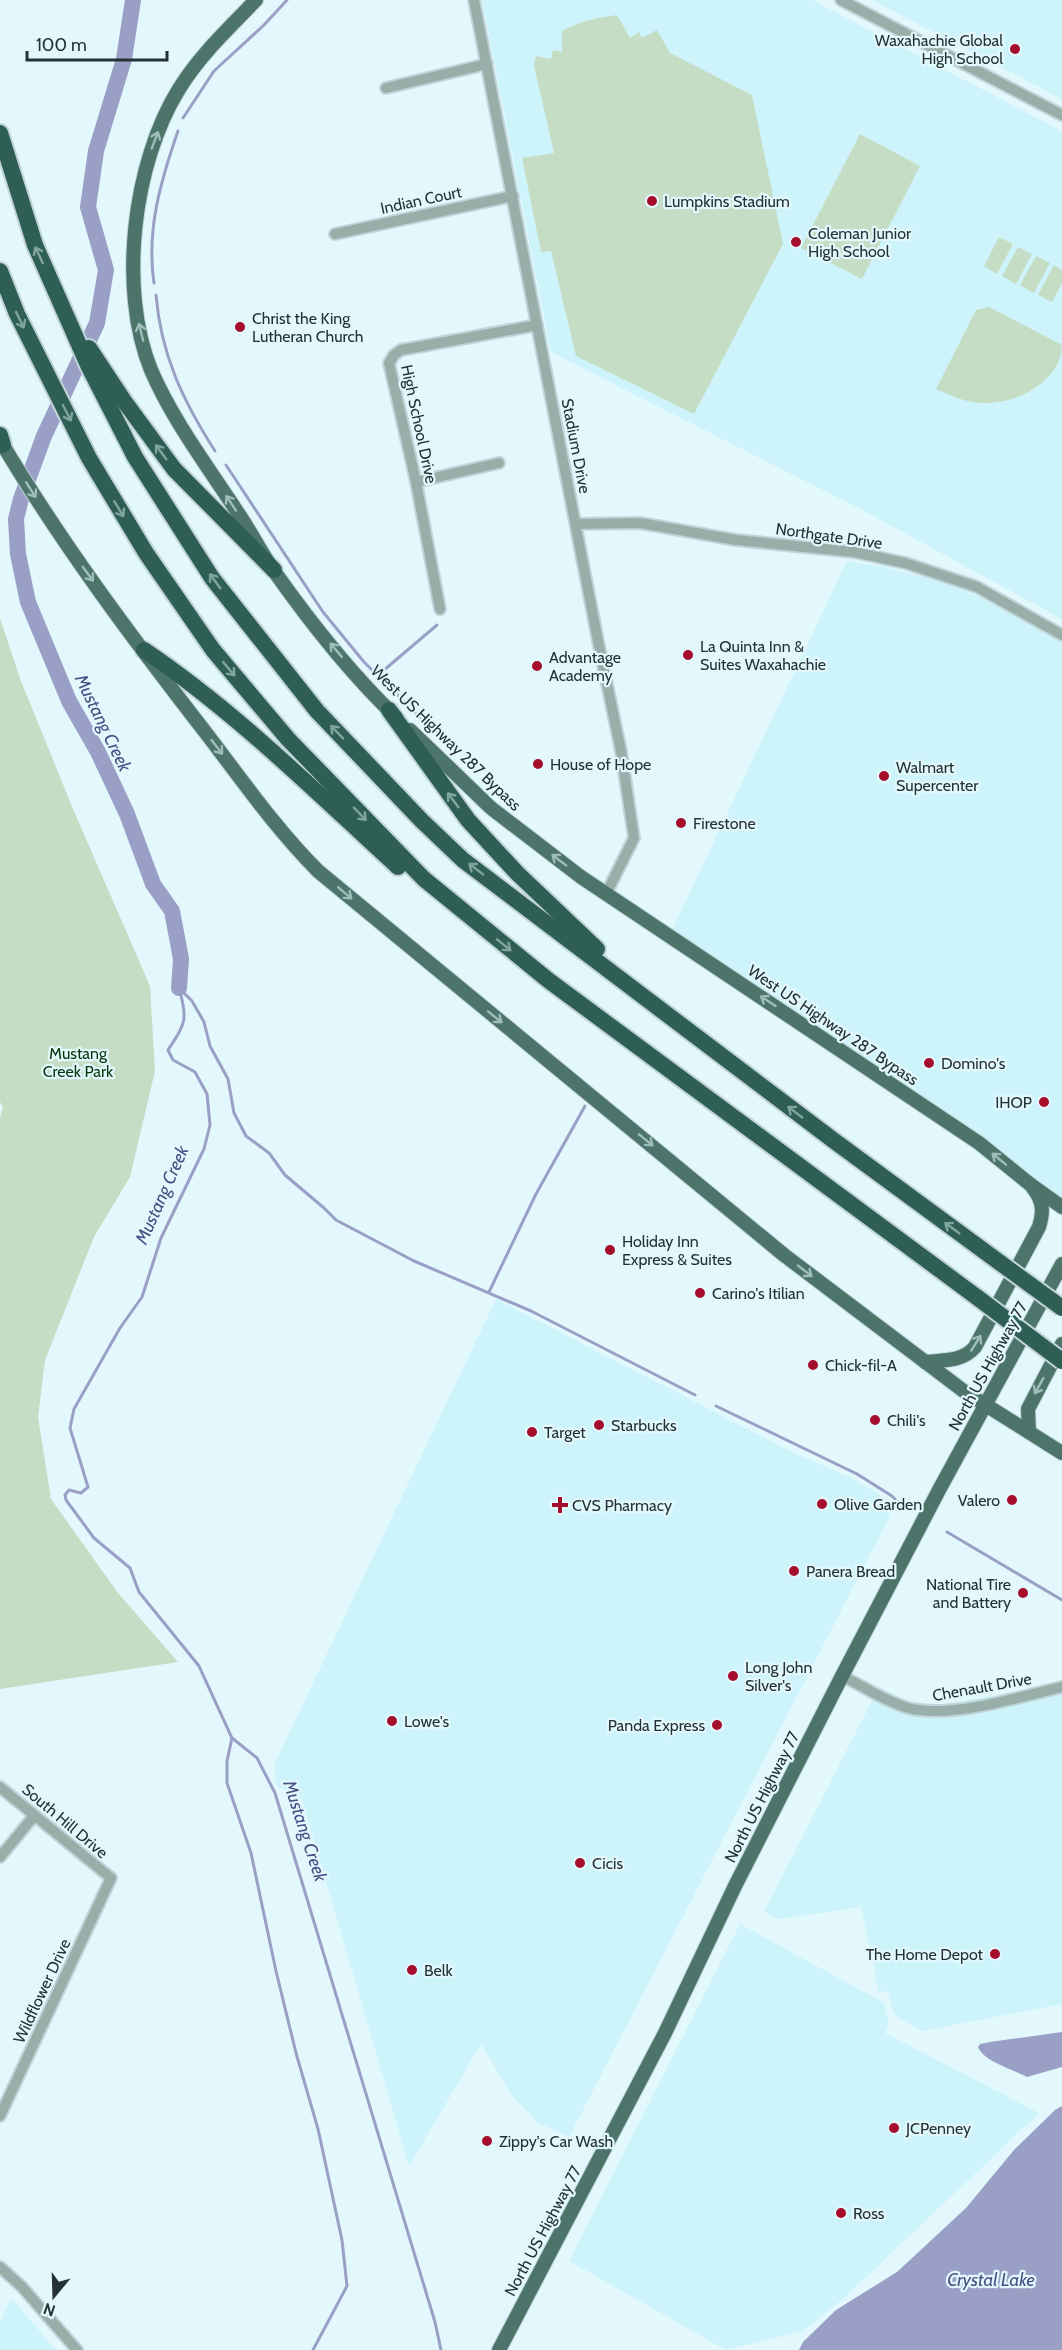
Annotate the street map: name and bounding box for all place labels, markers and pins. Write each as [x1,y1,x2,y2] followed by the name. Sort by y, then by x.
[875,31,1003,68] place label: Waxahachie Global High School
[1008,42,1022,56] marker: Waxahachie Global High School
[664,192,790,211] place label: Lumpkins Stadium
[645,194,659,208] marker: Lumpkins Stadium
[808,224,912,261] place label: Coleman Junior High School
[789,235,803,249] marker: Coleman Junior High School
[252,309,363,346] place label: Christ the King Lutheran Church
[233,320,247,334] marker: Christ the King Lutheran Church
[700,637,826,674] place label: La Quinta Inn & Suites Waxahachie
[549,648,621,685] place label: Advantage Academy
[681,648,695,662] marker: La Quinta Inn & Suites Waxahachie
[530,659,544,673] marker: Advantage Academy
[550,755,651,774] place label: House of Hope
[531,757,545,771] marker: House of Hope
[896,758,979,795] place label: Walmart Supercenter
[877,769,891,783] marker: Walmart Supercenter
[693,814,756,833] place label: Firestone
[674,816,688,830] marker: Firestone
[941,1054,1006,1073] place label: Domino's
[922,1056,936,1070] marker: Domino's
[995,1093,1032,1112] place label: IHOP
[1037,1095,1051,1109] marker: IHOP
[622,1232,732,1269] place label: Holiday Inn Express & Suites
[603,1243,617,1257] marker: Holiday Inn Express & Suites
[712,1284,805,1303] place label: Carino's Itilian
[693,1286,707,1300] marker: Carino's Itilian
[825,1356,897,1375] place label: Chick-fil-A
[806,1358,820,1372] marker: Chick-fil-A
[887,1411,926,1430] place label: Chili's
[868,1413,882,1427] marker: Chili's
[611,1416,677,1435] place label: Starbucks
[592,1418,606,1432] marker: Starbucks
[544,1423,586,1442] place label: Target
[525,1425,539,1439] marker: Target
[958,1491,1000,1510] place label: Valero
[1005,1493,1019,1507] marker: Valero
[834,1495,922,1514] place label: Olive Garden
[572,1496,672,1515] place label: CVS Pharmacy
[815,1497,829,1511] marker: Olive Garden
[553,1498,567,1512] marker: CVS Pharmacy
[806,1562,895,1581] place label: Panera Bread
[787,1564,801,1578] marker: Panera Bread
[926,1575,1011,1612] place label: National Tire and Battery
[1016,1586,1030,1600] marker: National Tire and Battery
[745,1658,812,1695] place label: Long John Silver's
[726,1669,740,1683] marker: Long John Silver's
[404,1712,450,1731] place label: Lowe's
[385,1714,399,1728] marker: Lowe's
[608,1716,705,1735] place label: Panda Express
[710,1718,724,1732] marker: Panda Express
[592,1854,623,1873] place label: Cicis
[573,1856,587,1870] marker: Cicis
[866,1945,984,1964] place label: The Home Depot
[988,1947,1002,1961] marker: The Home Depot
[424,1961,454,1980] place label: Belk
[405,1963,419,1977] marker: Belk
[905,2119,971,2138] place label: JCPenney
[887,2121,901,2135] marker: JCPenney
[499,2132,613,2151] place label: Zippy's Car Wash
[480,2134,494,2148] marker: Zippy's Car Wash
[853,2204,885,2223] place label: Ross
[834,2206,848,2220] marker: Ross

